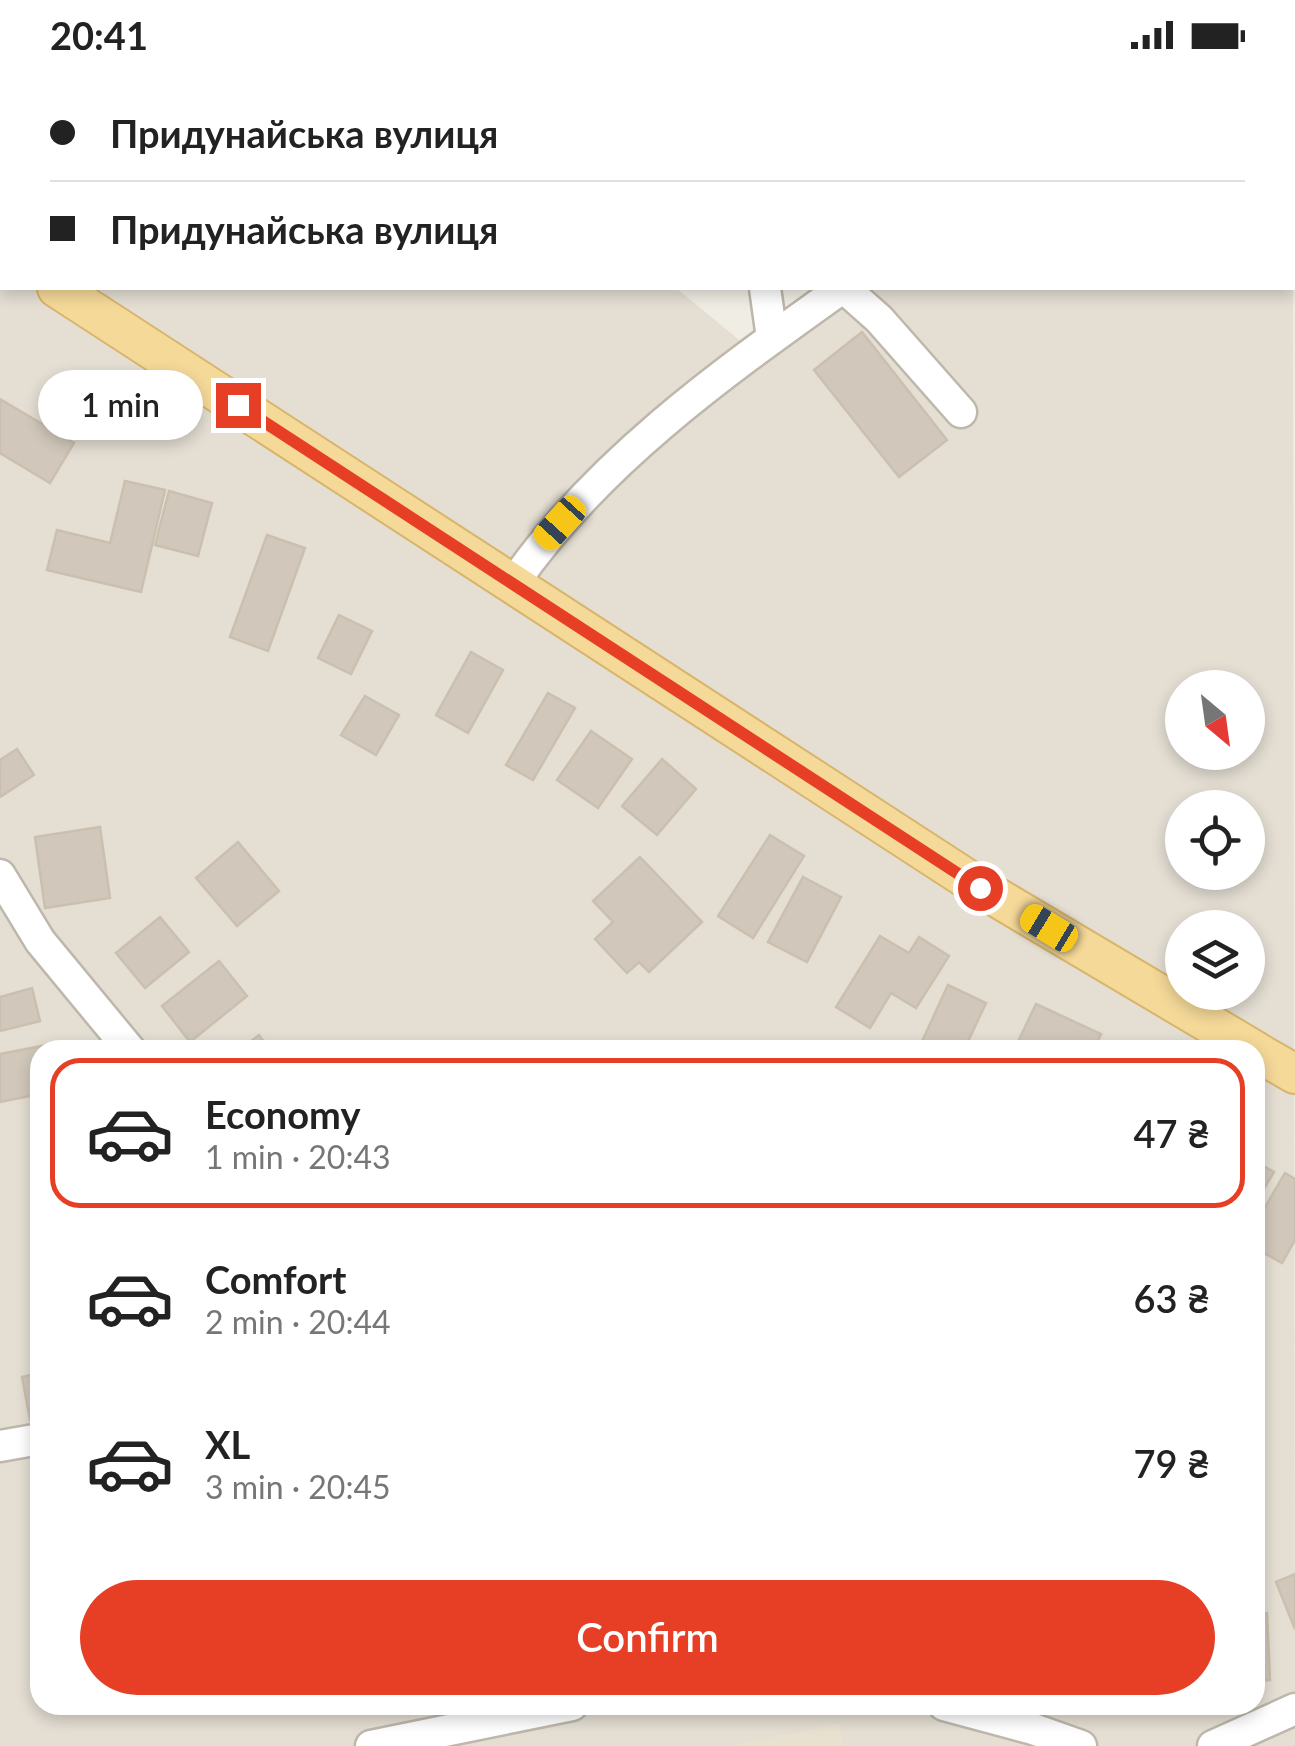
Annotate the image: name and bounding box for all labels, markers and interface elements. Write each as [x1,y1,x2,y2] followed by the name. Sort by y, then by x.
[50,12,148,58] text: 20:41
[110,110,498,156] text: Придунайська вулиця
[110,206,498,252] text: Придунайська вулиця
[38,370,203,440] callout: 1 min
[216,383,261,428] route end
[81,385,160,424] text: 1 min
[529,491,591,555] car
[1165,670,1265,770] north arrow
[1165,670,1265,1010] map controls
[1165,790,1265,890] button: locate
[958,866,1003,911] route start
[1016,900,1082,956] car
[1165,910,1265,1010] button: layers
[85,1088,175,1178] icon: car
[205,1091,360,1137] text: Economy
[1133,1110,1210,1156] text: 47 ₴
[205,1137,391,1176] text: 1 min · 20:43
[85,1253,175,1343] icon: car
[205,1256,346,1302] text: Comfort
[1133,1275,1210,1321] text: 63 ₴
[205,1302,391,1341] text: 2 min · 20:44
[85,1418,175,1508] icon: car
[205,1421,250,1467] text: XL
[1133,1440,1210,1486] text: 79 ₴
[205,1467,391,1506] text: 3 min · 20:45
[80,1580,1215,1695] button: Confirm

